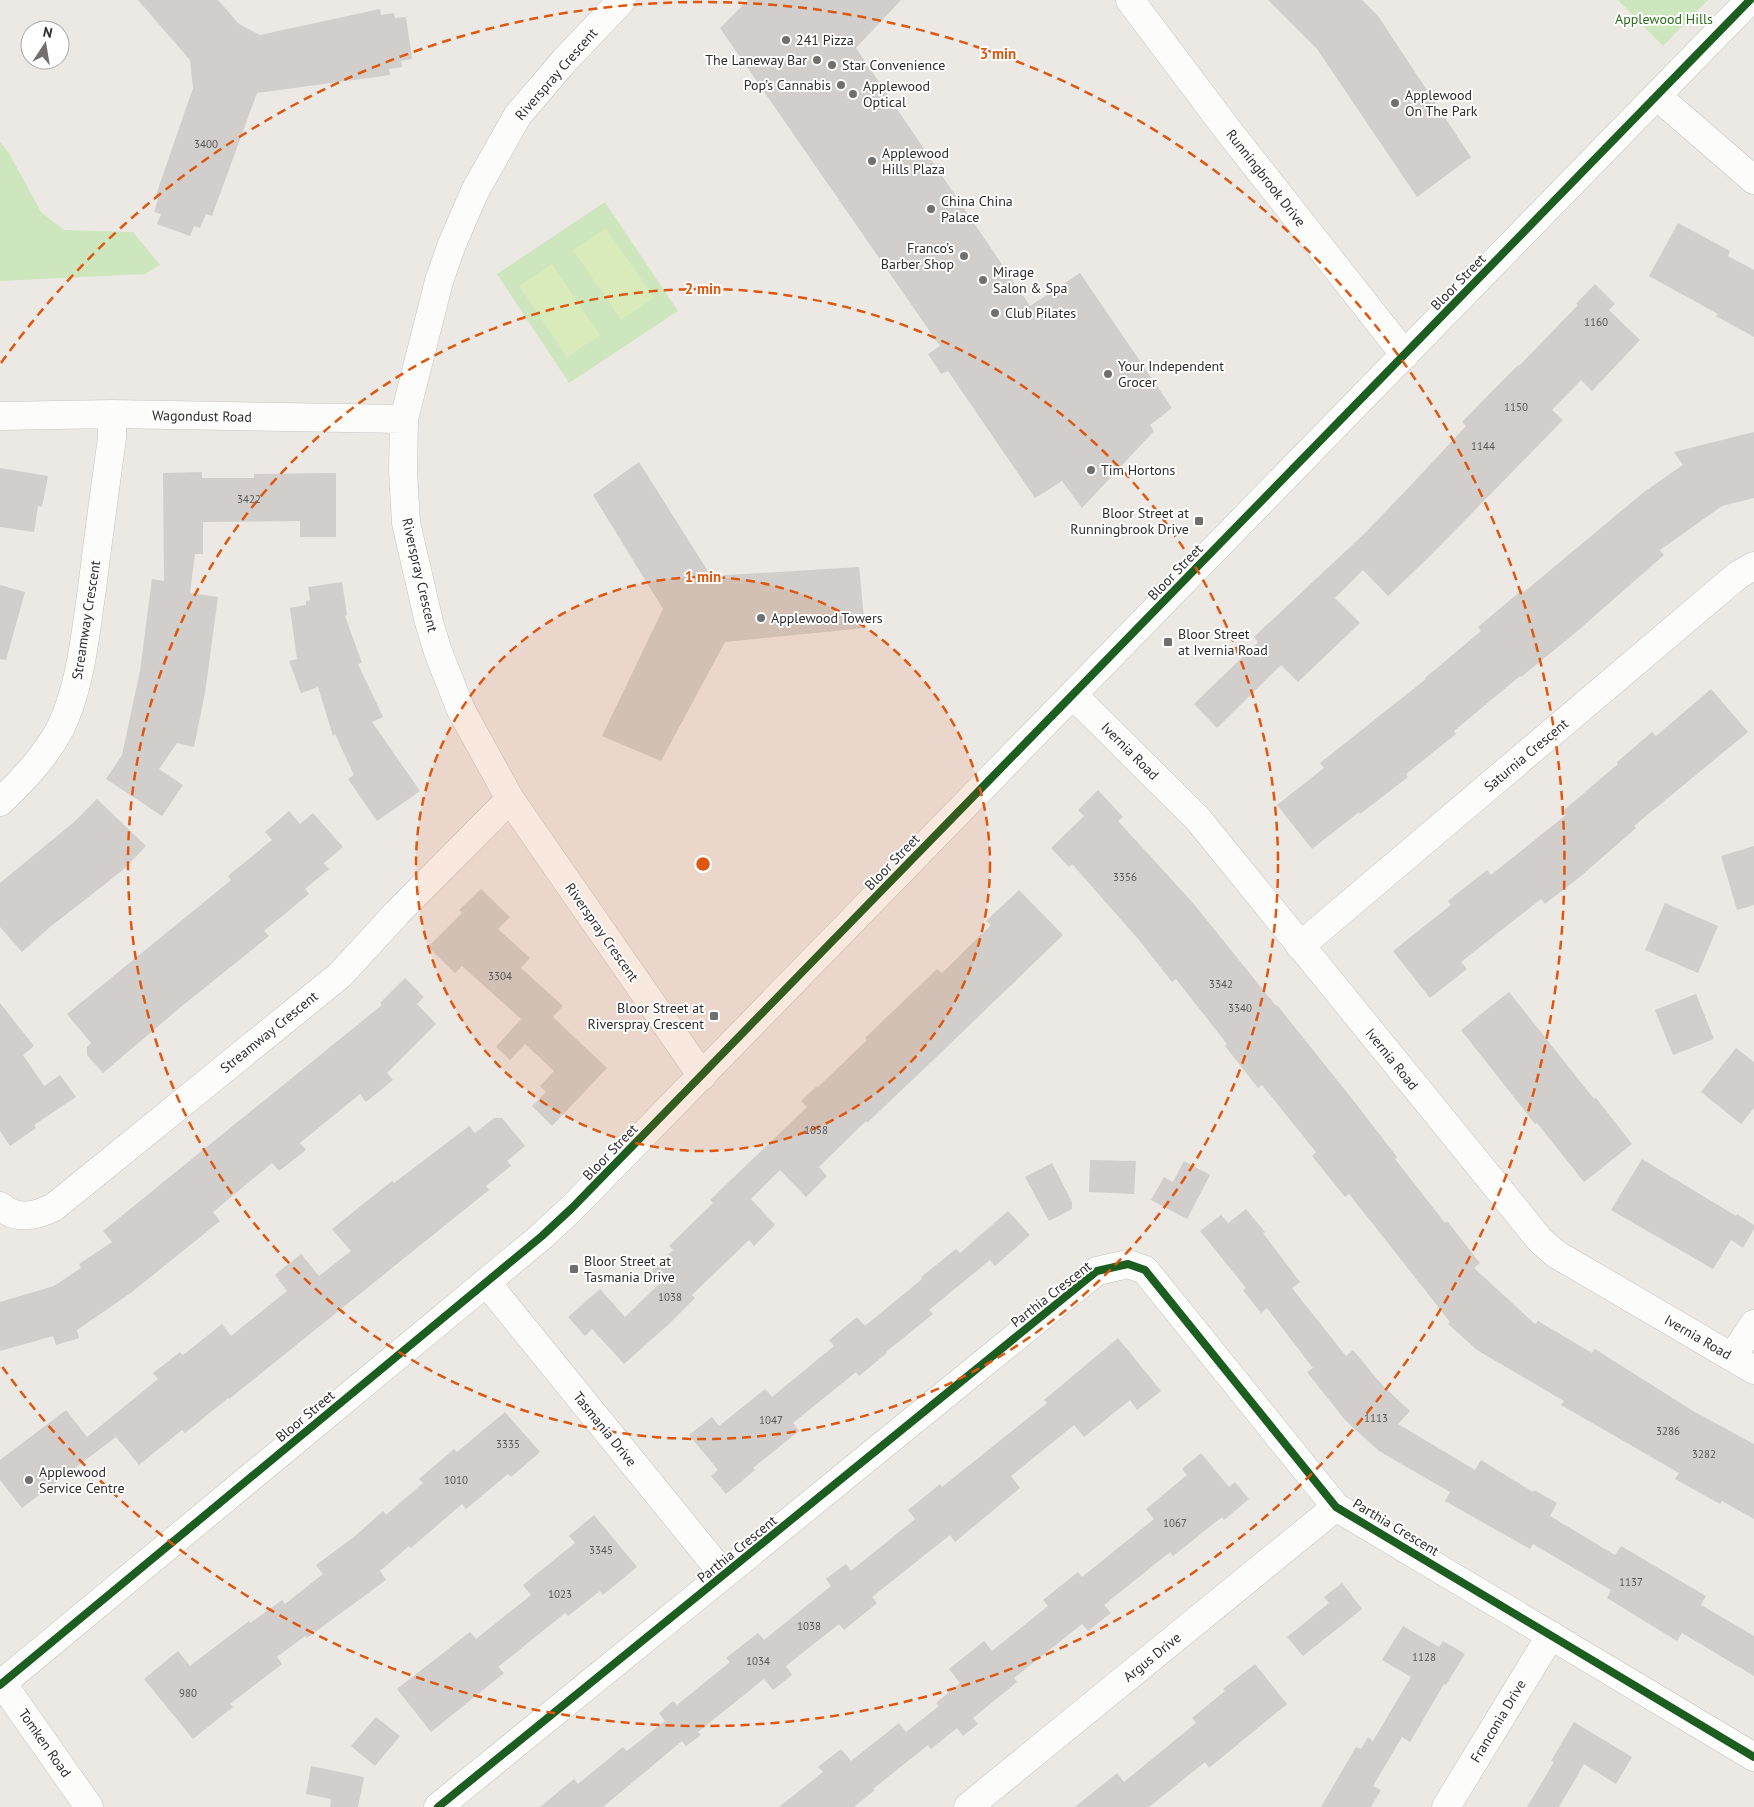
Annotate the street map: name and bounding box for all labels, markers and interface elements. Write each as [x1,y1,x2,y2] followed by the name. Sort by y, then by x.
[1615,10,1713,28] park label: Applewood Hills
[20,20,70,70] north arrow
[41,23,54,42] text: N
[511,24,601,124] street label: Riverspray Crescent
[796,31,854,49] place label: 241 Pizza
[780,34,792,46] marker: 241 Pizza
[980,44,1016,63] text: 3 min
[705,51,807,69] place label: The Laneway Bar
[811,54,823,66] marker: The Laneway Bar
[842,56,945,74] place label: Star Convenience
[826,59,838,71] marker: Star Convenience
[744,76,831,94] place label: Pop’s Cannabis
[863,77,930,111] place label: Applewood Optical
[835,79,847,91] marker: Pop’s Cannabis
[1405,86,1478,120] place label: Applewood On The Park
[847,88,859,100] marker: Applewood Optical
[1389,97,1401,109] marker: Applewood On The Park
[1222,126,1310,230] street label: Runningbrook Drive
[194,137,218,151] house number: 3400
[882,144,949,178] place label: Applewood Hills Plaza
[866,155,878,167] marker: Applewood Hills Plaza
[941,192,1013,226] place label: China China Palace
[925,203,937,215] marker: China China Palace
[881,239,954,273] place label: Franco’s Barber Shop
[958,250,970,262] marker: Franco’s Barber Shop
[1427,250,1489,314] street label: Bloor Street
[993,263,1068,297] place label: Mirage Salon & Spa
[977,274,989,286] marker: Mirage Salon & Spa
[685,279,721,298] text: 2 min
[1005,304,1076,322] place label: Club Pilates
[989,307,1001,319] marker: Club Pilates
[1584,315,1608,329] house number: 1160
[1118,357,1224,391] place label: Your Independent Grocer
[1102,368,1114,380] marker: Your Independent Grocer
[1504,400,1528,414] house number: 1150
[152,406,252,426] street label: Wagondust Road
[1471,439,1495,453] house number: 1144
[1101,461,1175,479] place label: Tim Hortons
[1085,464,1097,476] marker: Tim Hortons
[237,492,261,506] house number: 3422
[1070,504,1189,538] place label: Bloor Street at Runningbrook Drive
[1193,515,1205,527] marker: Bloor Street at Runningbrook Drive
[398,516,442,634] street label: Riverspray Crescent
[1144,540,1206,604] street label: Bloor Street
[68,559,104,681] street label: Streamway Crescent
[685,567,721,586] text: 1 min
[771,609,883,627] place label: Applewood Towers
[755,612,767,624] marker: Applewood Towers
[1178,625,1268,659] place label: Bloor Street at Ivernia Road
[1162,636,1174,648] marker: Bloor Street at Ivernia Road
[1480,714,1572,796] street label: Saturnia Crescent
[1097,718,1163,784] street label: Ivernia Road
[861,830,923,894] street label: Bloor Street
[694,855,712,873] centre of rings
[1113,870,1137,884] house number: 3356
[561,879,643,985] street label: Riverspray Crescent
[488,969,512,983] house number: 3304
[1209,977,1233,991] house number: 3342
[217,987,322,1077] street label: Streamway Crescent
[587,999,704,1033] place label: Bloor Street at Riverspray Crescent
[1228,1001,1252,1015] house number: 3340
[708,1010,720,1022] marker: Bloor Street at Riverspray Crescent
[1362,1024,1422,1094] street label: Ivernia Road
[579,1120,641,1184] street label: Bloor Street
[804,1123,828,1137] house number: 1058
[584,1252,675,1286] place label: Bloor Street at Tasmania Drive
[1007,1257,1095,1331] street label: Parthia Crescent
[568,1263,580,1275] marker: Bloor Street at Tasmania Drive
[658,1290,682,1304] house number: 1038
[1661,1311,1735,1363] street label: Ivernia Road
[272,1386,338,1446] street label: Bloor Street
[569,1388,641,1470] street label: Tasmania Drive
[1364,1411,1388,1425] house number: 1113
[759,1413,783,1427] house number: 1047
[1656,1424,1680,1438] house number: 3286
[496,1437,520,1451] house number: 3335
[1692,1447,1716,1461] house number: 3282
[39,1463,125,1497] place label: Applewood Service Centre
[444,1473,468,1487] house number: 1010
[23,1474,35,1486] marker: Applewood Service Centre
[1350,1494,1443,1560] street label: Parthia Crescent
[694,1511,781,1587] street label: Parthia Crescent
[1163,1516,1187,1530] house number: 1067
[589,1543,613,1557] house number: 3345
[1619,1575,1643,1589] house number: 1137
[548,1587,572,1601] house number: 1023
[797,1619,821,1633] house number: 1038
[1120,1628,1184,1686] street label: Argus Drive
[1412,1650,1436,1664] house number: 1128
[746,1654,770,1668] house number: 1034
[1466,1676,1530,1766] street label: Franconia Drive
[179,1686,197,1700] house number: 980
[15,1705,75,1781] street label: Tomken Road

